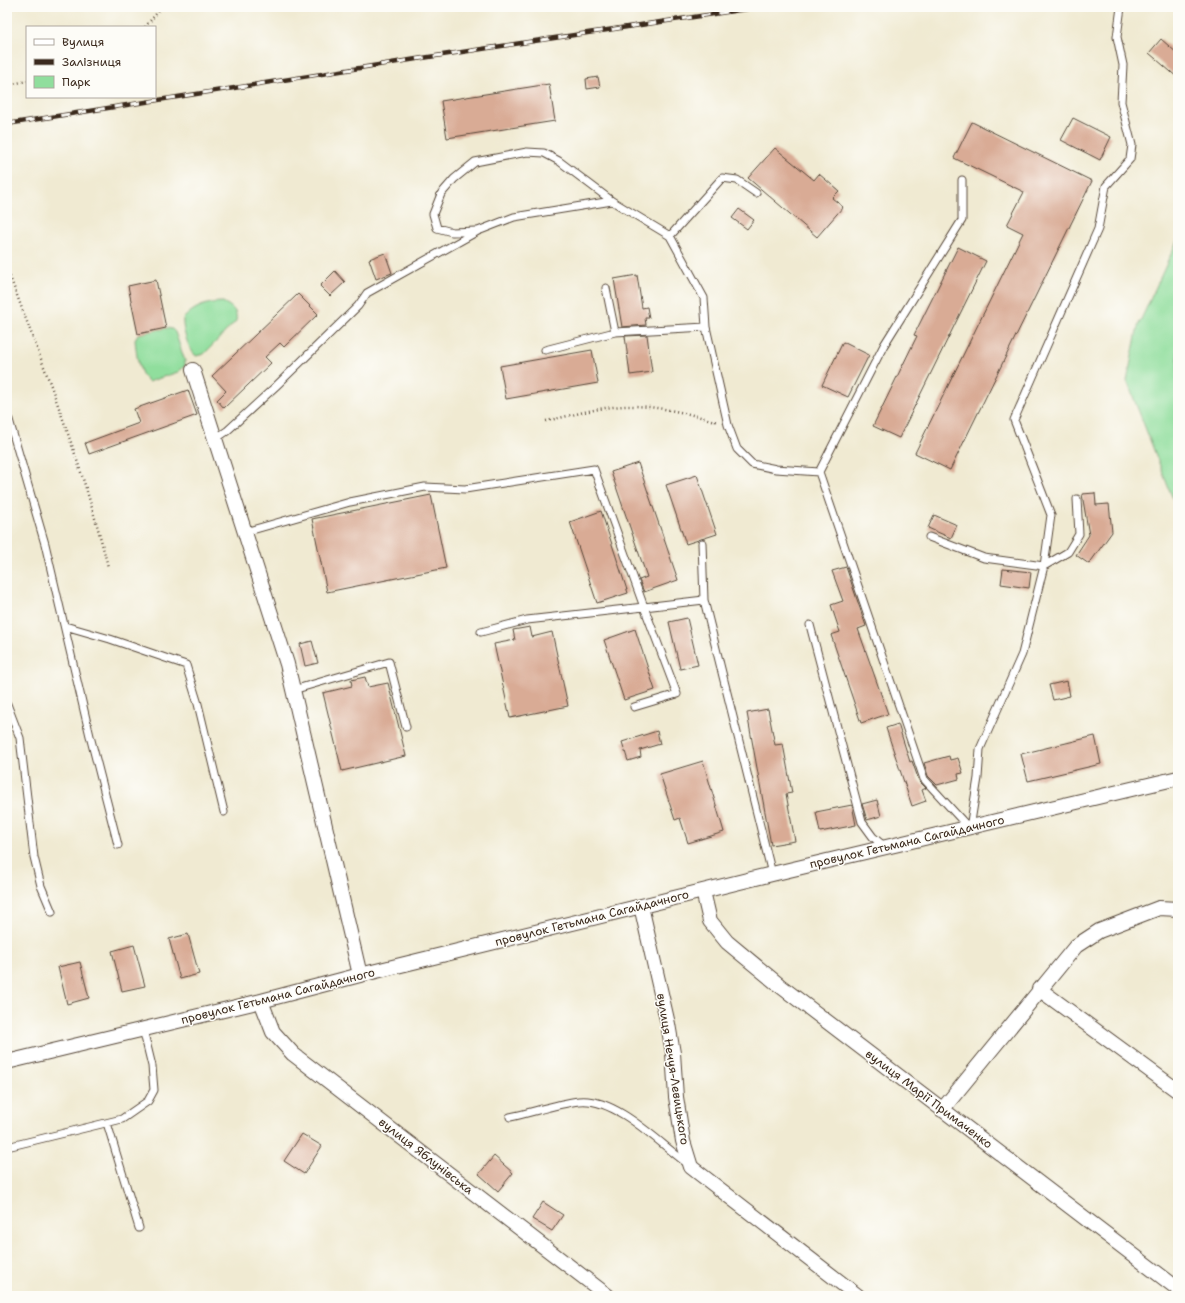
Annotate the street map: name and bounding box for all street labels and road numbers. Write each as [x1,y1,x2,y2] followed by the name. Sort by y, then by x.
[808,812,1006,872] street label: провулок Гетьмана Сагайдачного
[493,886,691,950] street label: провулок Гетьмана Сагайдачного
[179,964,377,1028] street label: провулок Гетьмана Сагайдачного
[653,992,693,1146] street label: вулиця Нечуя-Левицького
[862,1046,996,1152] street label: вулиця Марії Примаченко
[375,1114,477,1198] street label: вулиця Яблунівська

